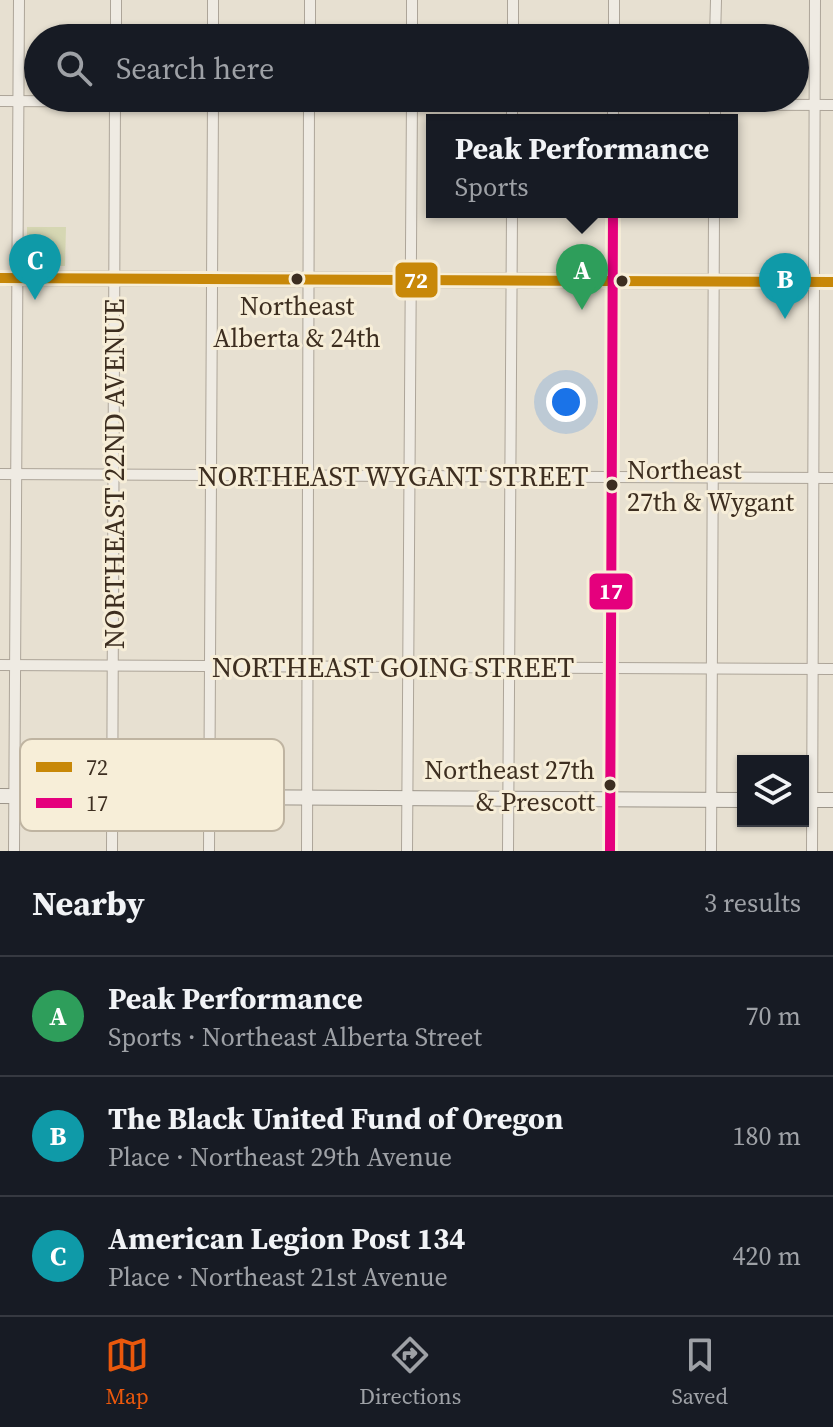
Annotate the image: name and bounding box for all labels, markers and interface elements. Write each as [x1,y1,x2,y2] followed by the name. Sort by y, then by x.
[24,24,809,112] search box
[52,46,96,90] icon: search
[116,48,274,89] text: Search here
[426,114,738,218] popup
[455,128,709,169] text: Peak Performance
[455,169,528,205] text: Sports
[9,234,61,300] pin: C
[556,244,608,310] pin: A
[759,253,811,319] pin: B
[394,261,439,299] line badge: 72
[404,265,428,295] text: 72
[289,271,305,287] marker: Northeast Alberta & 24th
[614,273,630,289] unlabelled marker
[213,288,381,356] place label: Northeast Alberta & 24th
[95,299,133,649] street label: NORTHEAST 22ND AVENUE
[546,382,586,422] your location
[627,452,795,520] place label: Northeast 27th & Wygant
[198,457,588,495] street label: NORTHEAST WYGANT STREET
[604,477,620,493] marker: Northeast 27th & Wygant
[588,572,634,611] line badge: 17
[599,576,623,606] text: 17
[212,648,574,686] street label: NORTHEAST GOING STREET
[20,739,284,831] legend
[86,752,108,782] text: 72
[424,752,596,820] place label: Northeast 27th & Prescott
[737,755,809,827] map controls
[737,755,809,827] button: layers
[602,777,618,793] marker: Northeast 27th & Prescott
[86,788,108,818] text: 17
[32,880,145,926] text: Nearby
[704,885,801,921] text: 3 results
[108,978,363,1019] text: Peak Performance
[49,998,67,1034] text: A
[746,998,801,1034] text: 70 m
[108,1019,482,1055] text: Sports · Northeast Alberta Street
[108,1098,564,1139] text: The Black United Fund of Oregon
[50,1118,66,1154] text: B
[733,1118,801,1154] text: 180 m
[108,1139,452,1175] text: Place · Northeast 29th Avenue
[108,1218,465,1259] text: American Legion Post 134
[50,1238,66,1274] text: C
[733,1238,801,1274] text: 420 m
[108,1259,448,1295] text: Place · Northeast 21st Avenue
[105,1333,149,1411] tab: Map
[359,1333,461,1411] tab: Directions
[671,1333,728,1411] tab: Saved

